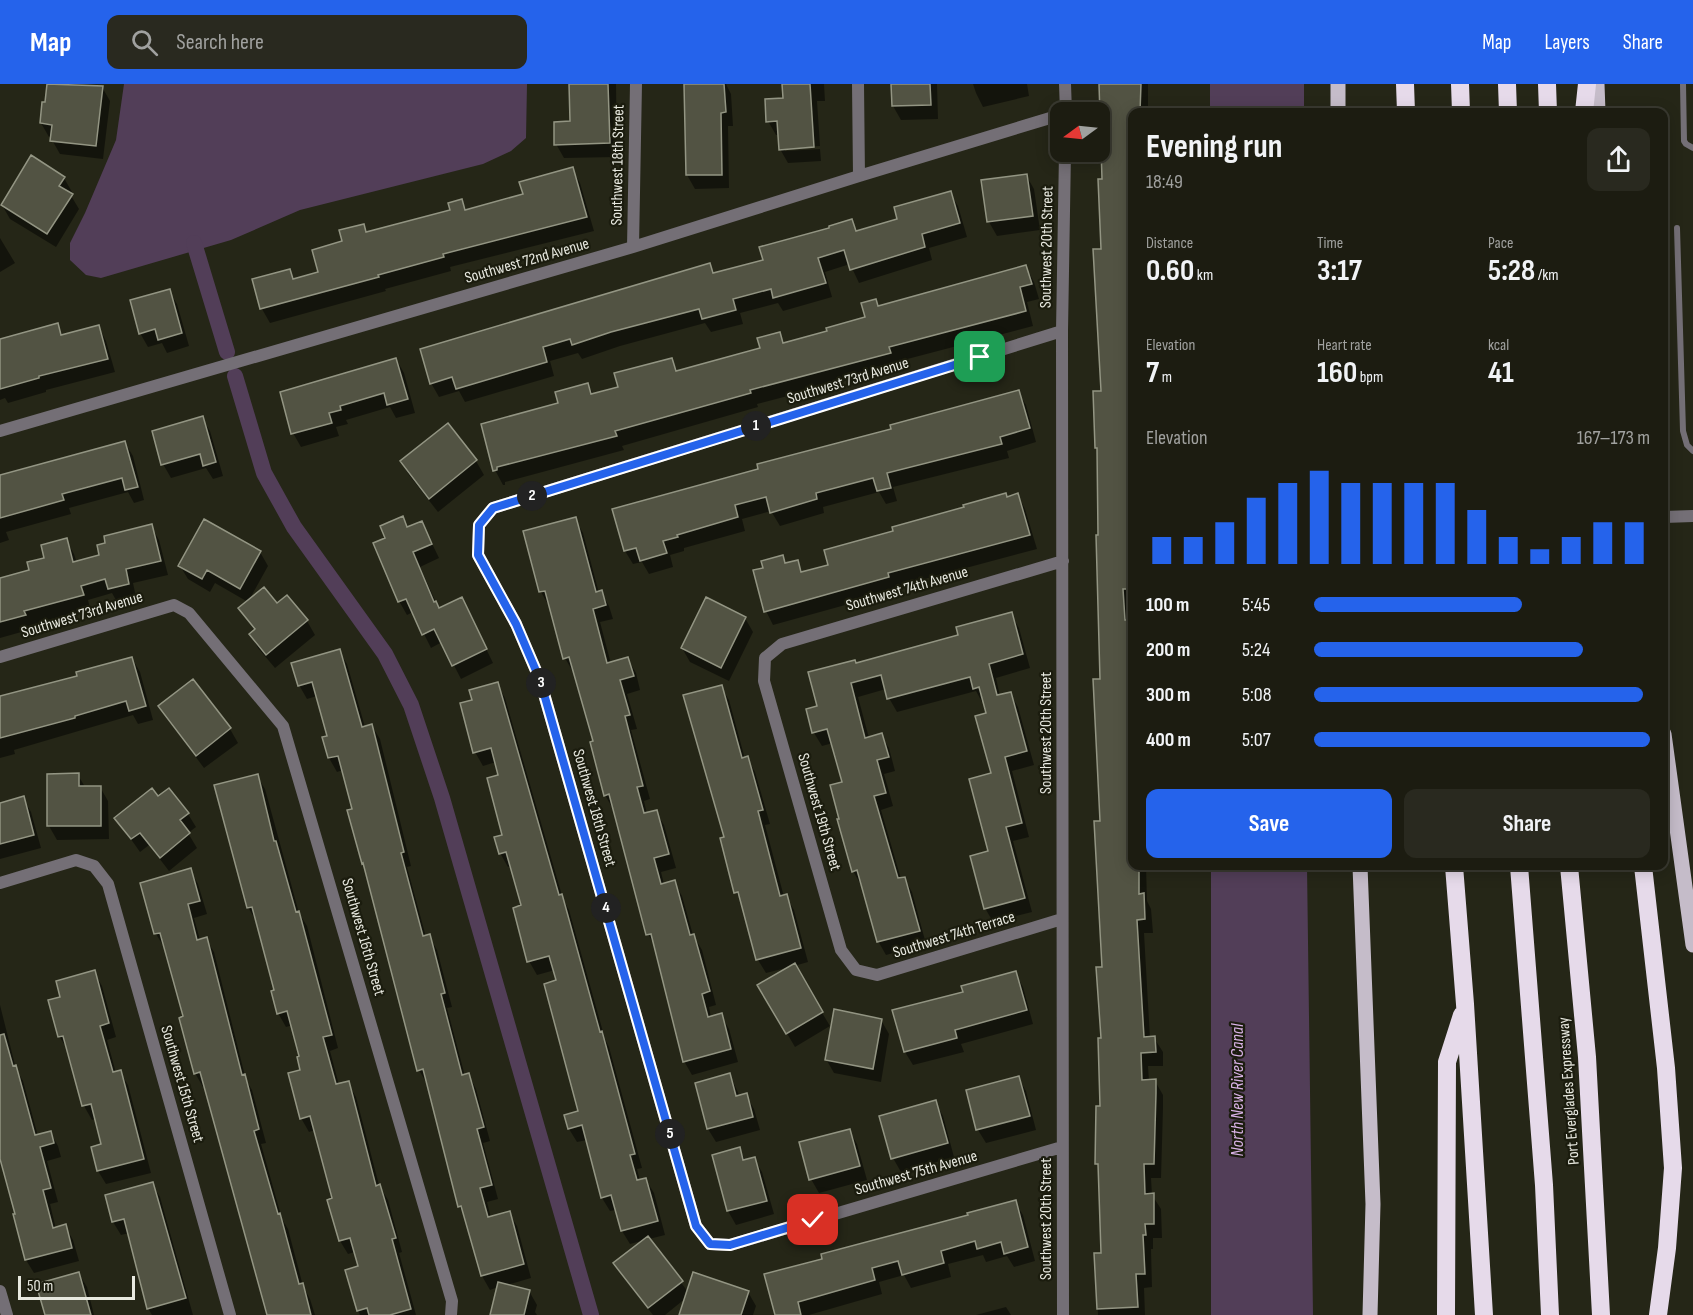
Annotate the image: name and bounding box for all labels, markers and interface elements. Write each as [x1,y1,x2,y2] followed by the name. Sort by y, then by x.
[107,15,527,69] search box
[30,26,71,59] text: Map
[128,26,161,59] icon: search
[176,29,264,56] text: Search here
[1482,30,1511,55] text: Map
[1544,30,1590,55] text: Layers
[1623,30,1663,55] text: Share
[1050,102,1110,162] north arrow
[1050,102,1110,162] map controls
[607,104,629,226] street label: Southwest 18th Street
[1146,127,1282,167] text: Evening run
[1587,128,1650,191] button: share
[1146,170,1183,194] text: 18:49
[1036,186,1058,308] street label: Southwest 20th Street
[463,234,591,288] street label: Southwest 72nd Avenue
[1146,234,1193,253] text: Distance
[1317,234,1343,253] text: Time
[1488,234,1513,253] text: Pace
[1146,253,1194,289] text: 0.60
[1317,253,1362,289] text: 3:17
[1488,253,1535,289] text: 5:28
[1194,266,1213,285] text: km
[1535,266,1559,285] text: /km
[954,331,1005,382] pin
[1146,336,1195,355] text: Elevation
[1317,336,1372,355] text: Heart rate
[1488,336,1509,355] text: kcal
[963,340,996,373] icon: arrive
[785,353,911,409] street label: Southwest 73rd Avenue
[1146,355,1159,391] text: 7
[1317,355,1357,391] text: 160
[1488,355,1514,391] text: 41
[1159,368,1172,387] text: m
[1357,368,1383,387] text: bpm
[741,411,771,441] pin: 1
[753,416,759,435] text: 1
[1146,426,1208,450] text: Elevation
[1577,426,1650,450] text: 167–173 m
[517,481,547,511] pin: 2
[528,486,536,505] text: 2
[844,562,970,616] street label: Southwest 74th Avenue
[19,587,145,643] street label: Southwest 73rd Avenue
[1146,593,1189,617] text: 100 m
[1242,593,1270,617] text: 5:45
[1146,638,1190,662] text: 200 m
[1242,638,1270,662] text: 5:24
[526,668,556,698] pin: 3
[1037,672,1056,794] street label: Southwest 20th Street
[537,673,545,692] text: 3
[1146,683,1190,707] text: 300 m
[1242,683,1271,707] text: 5:08
[1146,728,1191,752] text: 400 m
[1242,728,1271,752] text: 5:07
[568,747,620,869] street label: Southwest 18th Street
[793,751,845,873] street label: Southwest 19th Street
[1146,789,1392,858] button: Save
[1404,789,1650,858] button: Share
[337,876,389,998] street label: Southwest 16th Street
[591,893,621,923] pin: 4
[602,898,610,917] text: 4
[891,907,1017,963] street label: Southwest 74th Terrace
[1554,1016,1584,1166] street label: Port Everglades Expressway
[156,1023,208,1145] street label: Southwest 15th Street
[1227,1023,1248,1156] water label: North New River Canal
[655,1119,685,1149] pin: 5
[666,1124,674,1143] text: 5
[853,1146,979,1200] street label: Southwest 75th Avenue
[1037,1158,1056,1280] street label: Southwest 20th Street
[787,1194,838,1245] pin
[796,1203,829,1236] icon: check
[18,1273,135,1300] scale bar
[27,1277,53,1296] text: 50 m

